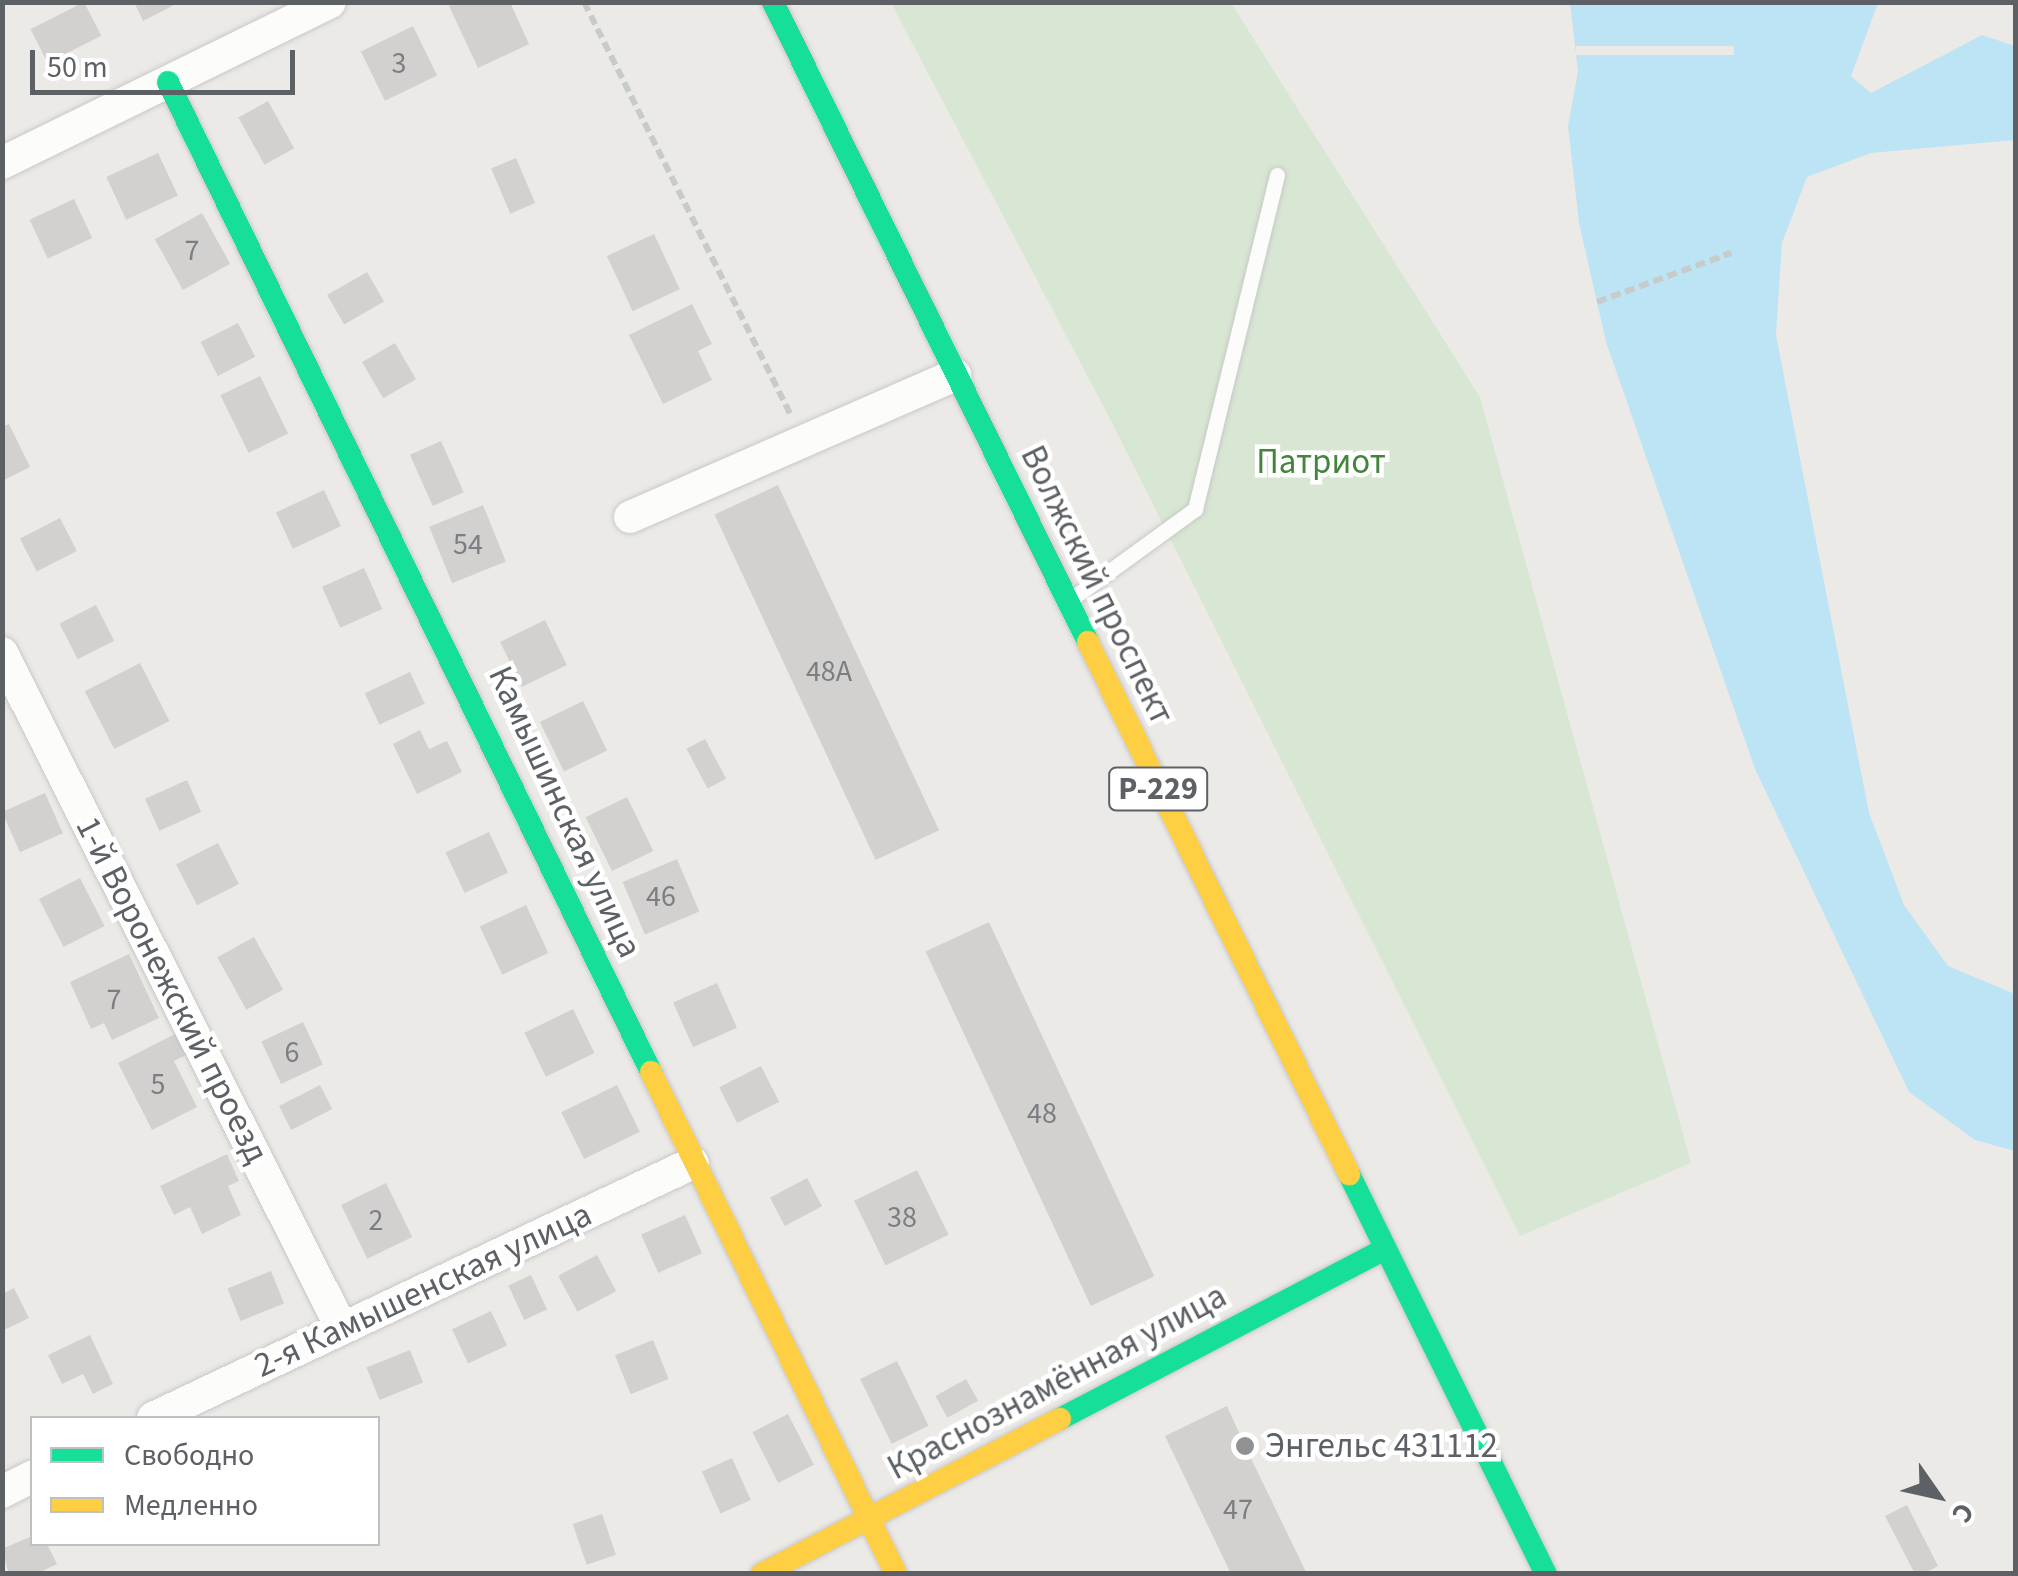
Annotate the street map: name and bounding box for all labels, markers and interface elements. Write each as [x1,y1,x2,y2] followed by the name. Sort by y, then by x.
[35,30,300,92] scale bar
[47,46,108,89] text: 50 m
[392,46,406,82] house number: 3
[185,233,199,269] house number: 7
[1011,439,1183,731] street label: Волжский проспект
[1256,441,1386,483] park label: Патриот
[453,527,483,563] house number: 54
[806,654,852,690] house number: 48А
[479,660,651,964] street label: Камышинская улица
[1108,762,1208,816] road number: Р-229
[66,810,278,1170] street label: 1-й Воронежский проезд
[646,879,676,915] house number: 46
[107,982,121,1018] house number: 7
[285,1035,299,1071] house number: 6
[151,1067,165,1103] house number: 5
[1027,1096,1057,1132] house number: 48
[248,1193,598,1387] street label: 2-я Камышенская улица
[887,1200,917,1236] house number: 38
[369,1203,383,1239] house number: 2
[881,1275,1233,1489] street label: Краснознамённая улица
[30,1416,380,1546] legend
[1265,1425,1498,1467] place label: Энгельс 431112
[124,1434,254,1477] text: Свободно
[1234,1435,1256,1457] marker: Энгельс 431112
[1888,1446,1988,1546] north arrow
[124,1484,258,1527] text: Медленно
[1223,1492,1253,1528] house number: 47
[1942,1495,1984,1531] text: С

